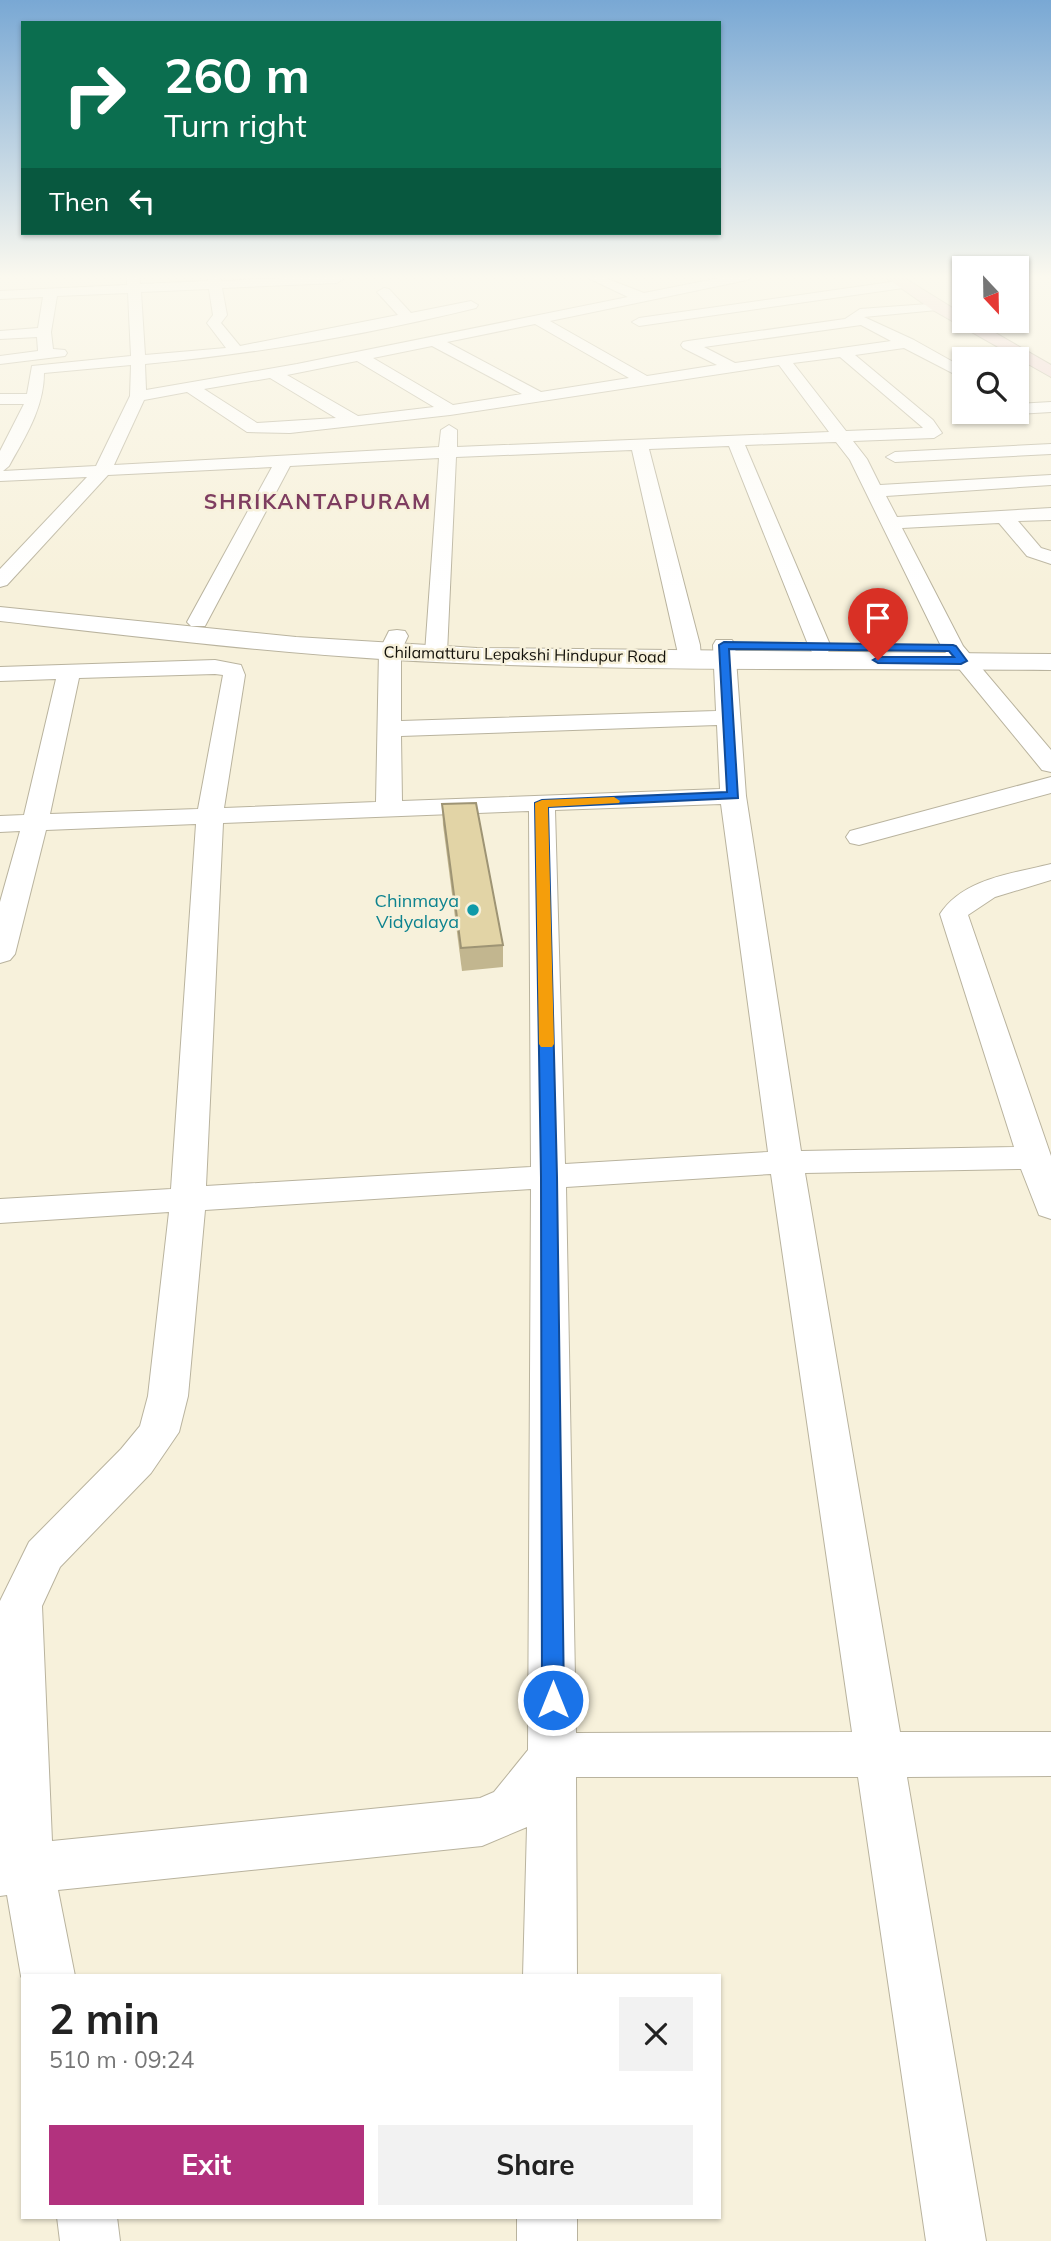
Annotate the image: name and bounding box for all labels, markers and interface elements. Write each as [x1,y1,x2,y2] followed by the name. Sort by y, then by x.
[164,44,310,105] text: 260 m
[49,49,140,140] icon: right
[164,105,307,145] text: Turn right
[123,182,161,220] icon: left
[49,185,109,218] text: Then
[952,256,1029,332] north arrow
[952,256,1029,424] map controls
[952,347,1029,424] button: search
[204,488,432,514] district label: SHRIKANTAPURAM
[848,588,908,660] pin
[859,599,897,637] icon: arrive
[383,642,667,666] street label: Chilamatturu Lepakshi Hindupur Road
[375,889,459,933] place label: Chinmaya Vidyalaya
[465,902,481,918] marker: Chinmaya Vidyalaya
[516,1663,590,1737] position arrow
[49,1992,160,2045] text: 2 min
[619,1997,693,2071] button: close
[49,2045,194,2074] text: 510 m · 09:24
[49,2125,364,2205] button: Exit
[378,2125,693,2205] button: Share

